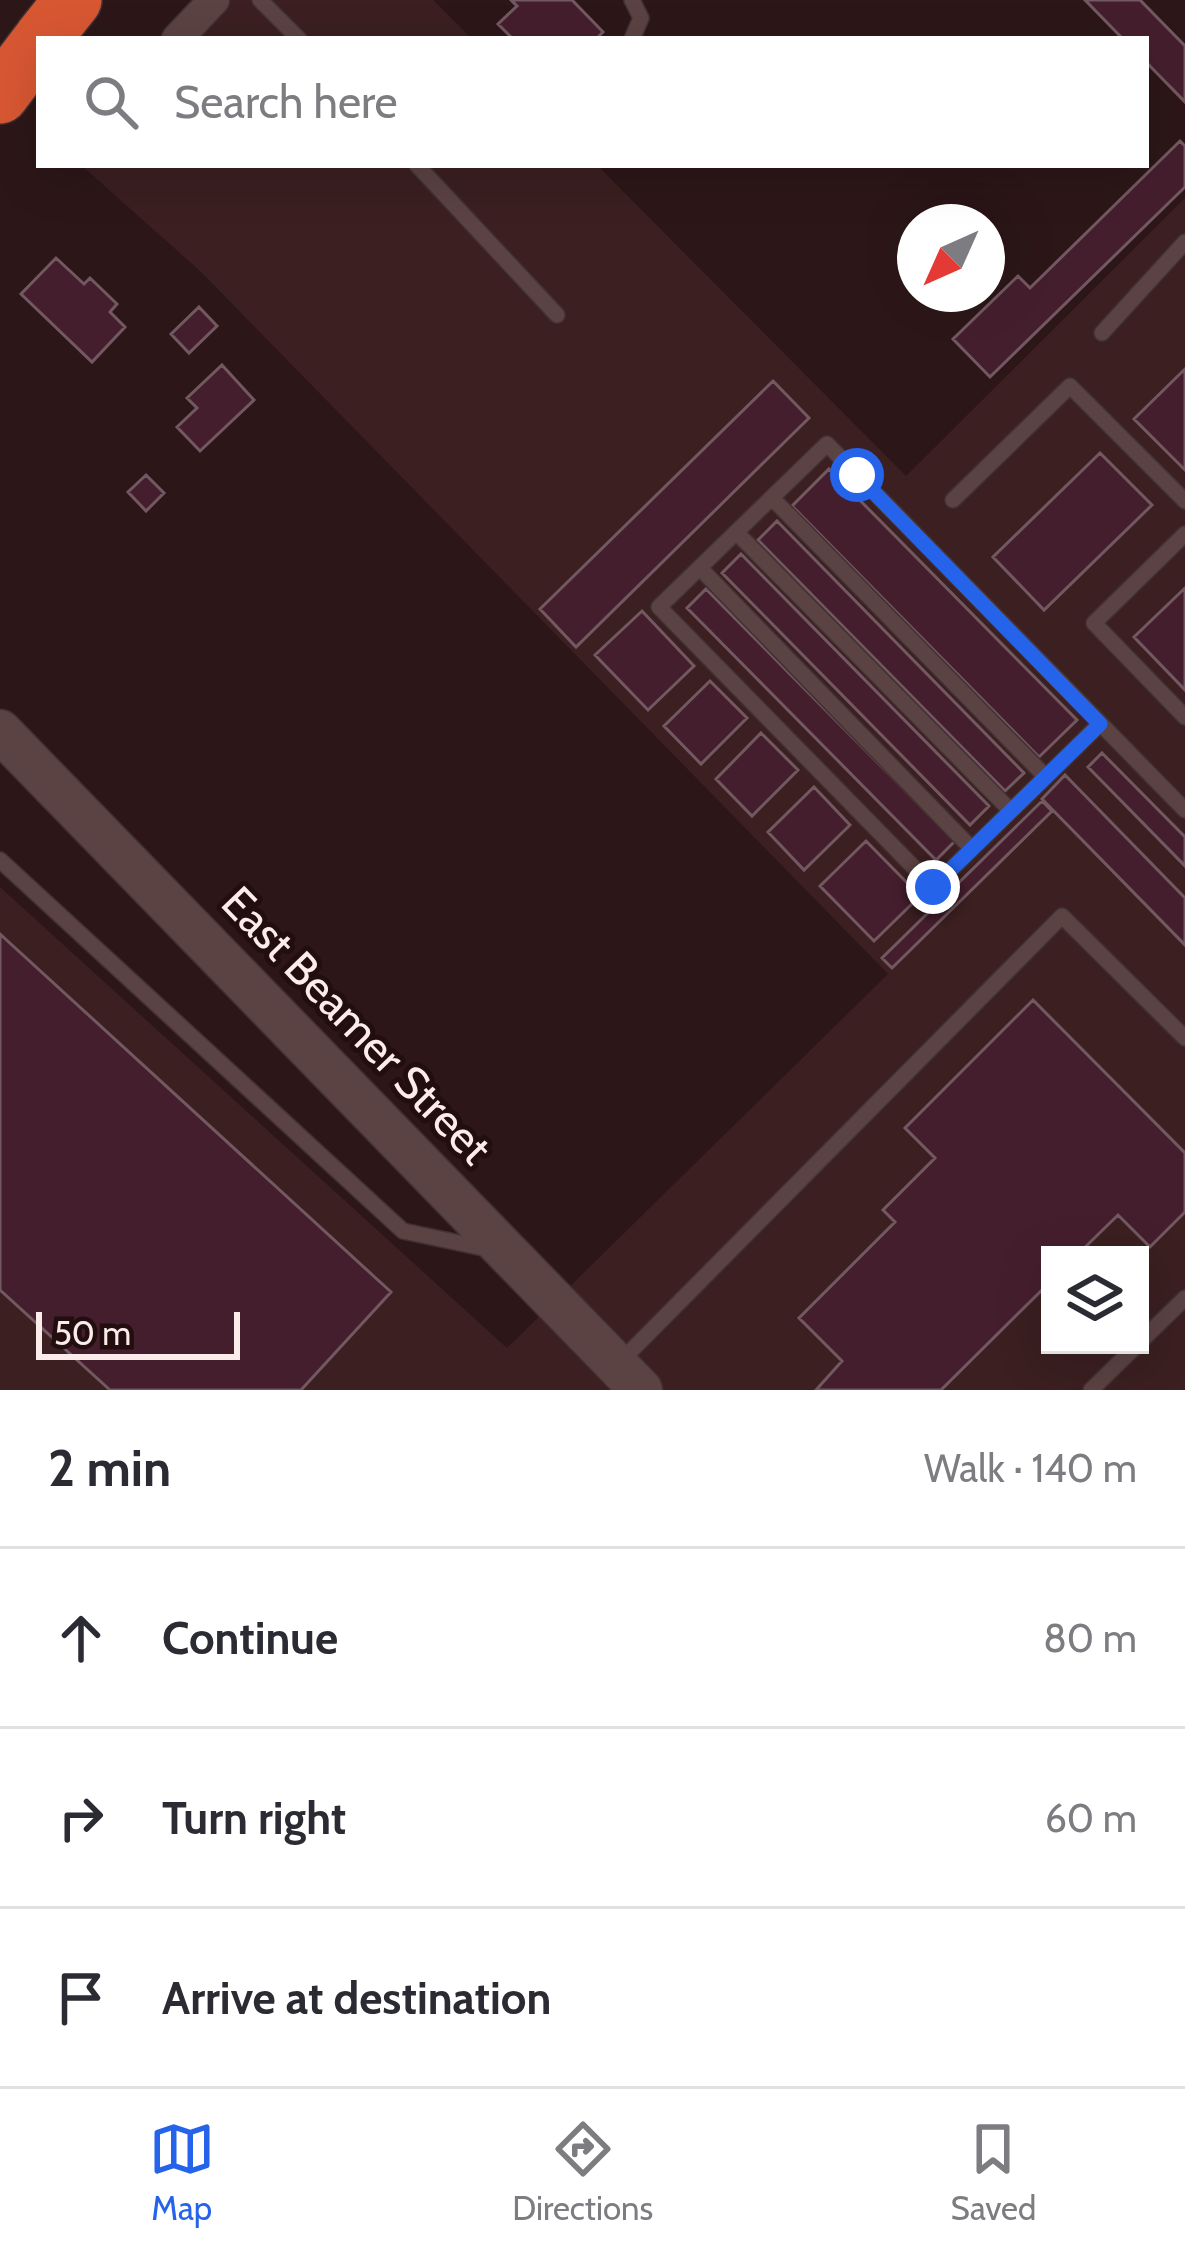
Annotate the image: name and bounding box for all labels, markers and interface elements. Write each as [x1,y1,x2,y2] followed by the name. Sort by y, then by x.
[36,36,1149,168] search box
[78,69,144,135] icon: search
[174,75,398,129] text: Search here
[897,204,1005,312] north arrow
[830,448,884,502] route start
[906,860,960,914] route end
[211,875,503,1175] street label: East Beamer Street
[1041,1246,1149,1354] map controls
[1041,1246,1149,1354] button: layers
[36,1306,240,1359] scale bar
[54,1313,131,1353] text: 50 m
[48,1437,171,1499] text: 2 min
[924,1444,1137,1492] text: Walk · 140 m
[48,1605,114,1671] icon: ahead
[162,1611,338,1665] text: Continue
[1043,1614,1137,1662] text: 80 m
[48,1785,114,1851] icon: right
[162,1791,346,1845] text: Turn right
[1045,1794,1137,1842] text: 60 m
[48,1965,114,2031] icon: arrive
[162,1971,551,2025] text: Arrive at destination
[149,2116,215,2228] tab: Map
[512,2116,653,2228] tab: Directions
[951,2116,1036,2228] tab: Saved

